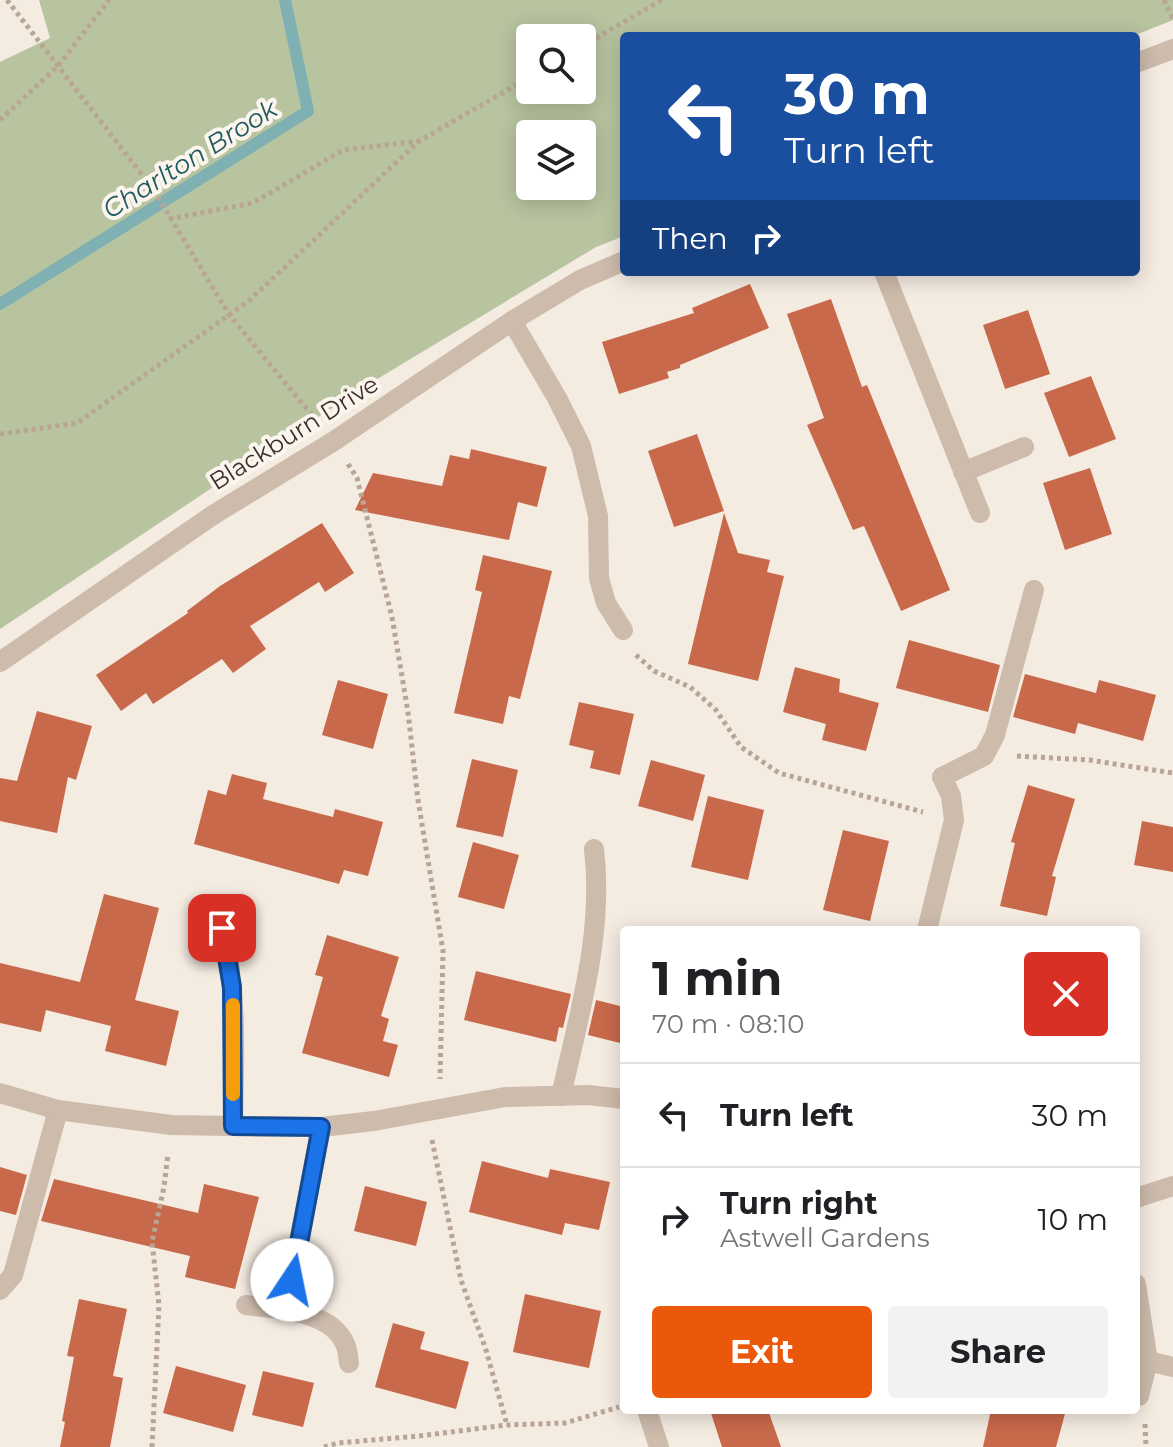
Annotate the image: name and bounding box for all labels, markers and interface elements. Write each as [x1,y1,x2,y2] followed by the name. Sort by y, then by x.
[516,24,596,200] map controls
[516,24,596,104] button: search
[784,60,930,128] text: 30 m
[652,64,756,168] icon: left
[97,92,284,225] water label: Charlton Brook
[516,120,596,200] button: layers
[784,128,935,172] text: Turn left
[744,216,788,260] icon: right
[652,220,728,257] text: Then
[204,369,384,496] street label: Blackburn Drive
[188,894,256,962] pin
[200,906,244,950] icon: arrive
[652,949,782,1007] text: 1 min
[1024,952,1108,1036] button: close
[652,1008,805,1040] text: 70 m · 08:10
[652,1093,696,1137] icon: left
[720,1097,853,1134] text: Turn left
[1032,1097,1108,1134] text: 30 m
[720,1185,877,1222] text: Turn right
[652,1197,696,1241] icon: right
[1038,1201,1108,1238] text: 10 m
[720,1222,930,1254] text: Astwell Gardens
[250,1238,334,1322] position arrow
[652,1306,872,1398] button: Exit
[888,1306,1108,1398] button: Share

